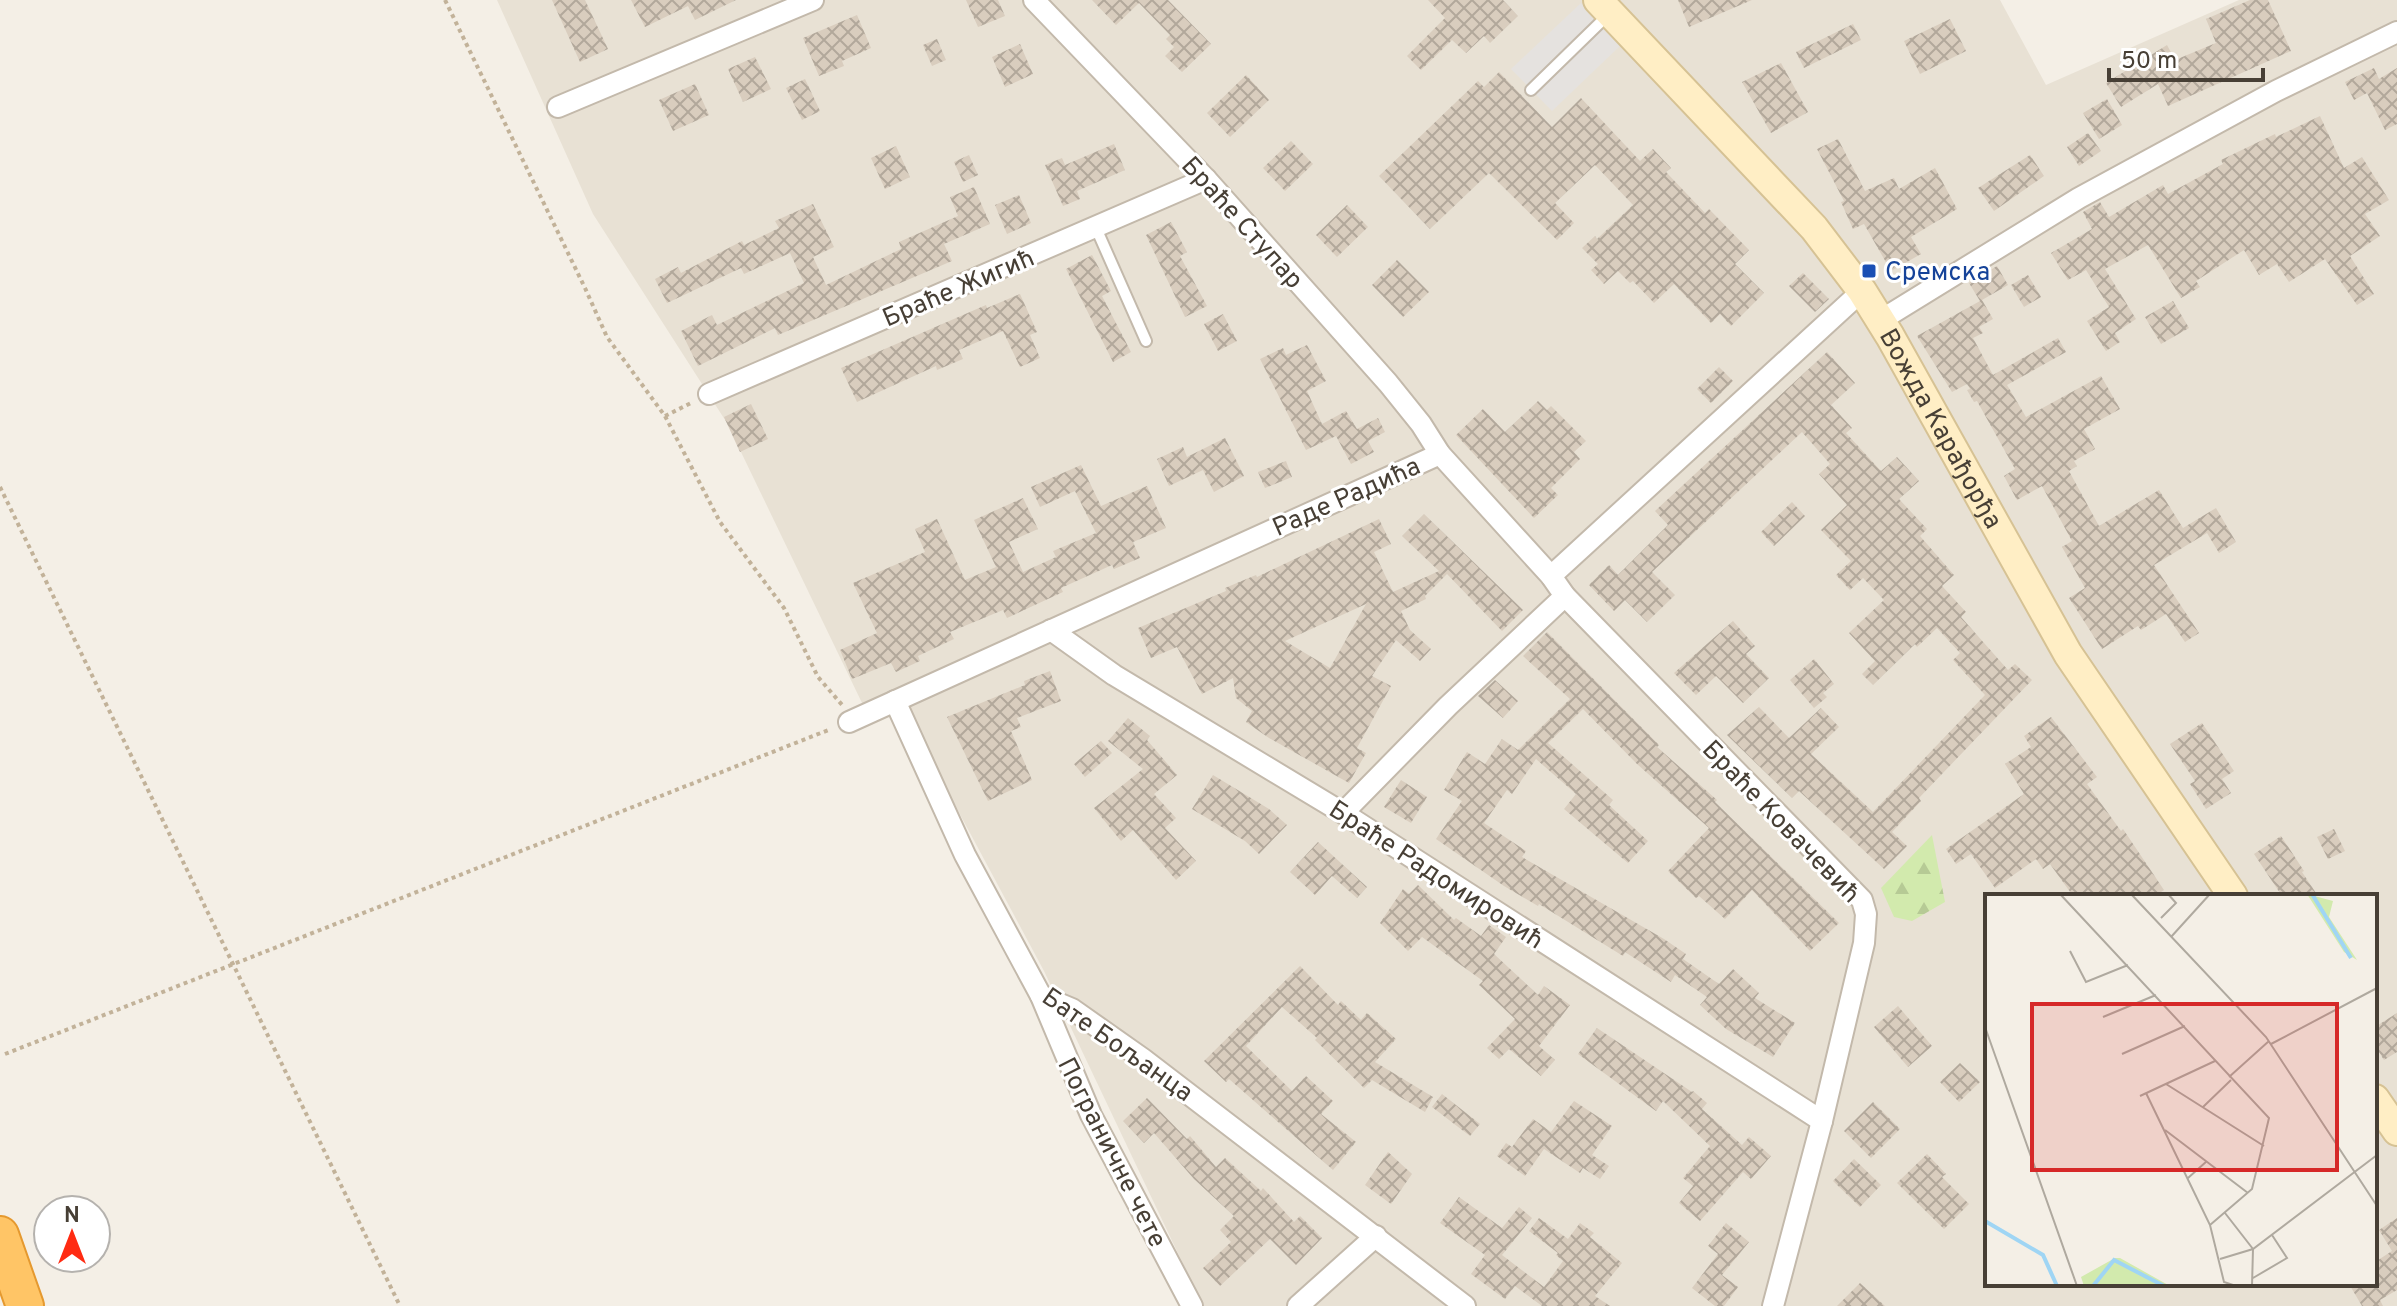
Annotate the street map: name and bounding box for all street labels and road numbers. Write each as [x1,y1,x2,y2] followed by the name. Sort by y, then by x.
[1173,150,1309,297] street label: Браће Ступар
[878,242,1040,336] street label: Браће Жигић
[1870,324,2009,535] street label: Вожда Карађорђа
[1268,451,1426,546] street label: Раде Радића
[1694,734,1866,911] street label: Браће Ковачевић
[1322,794,1549,958] street label: Браће Радомировић
[1034,982,1199,1110] street label: Бате Бољанца
[1049,1052,1173,1254] street label: Пограничне чете

